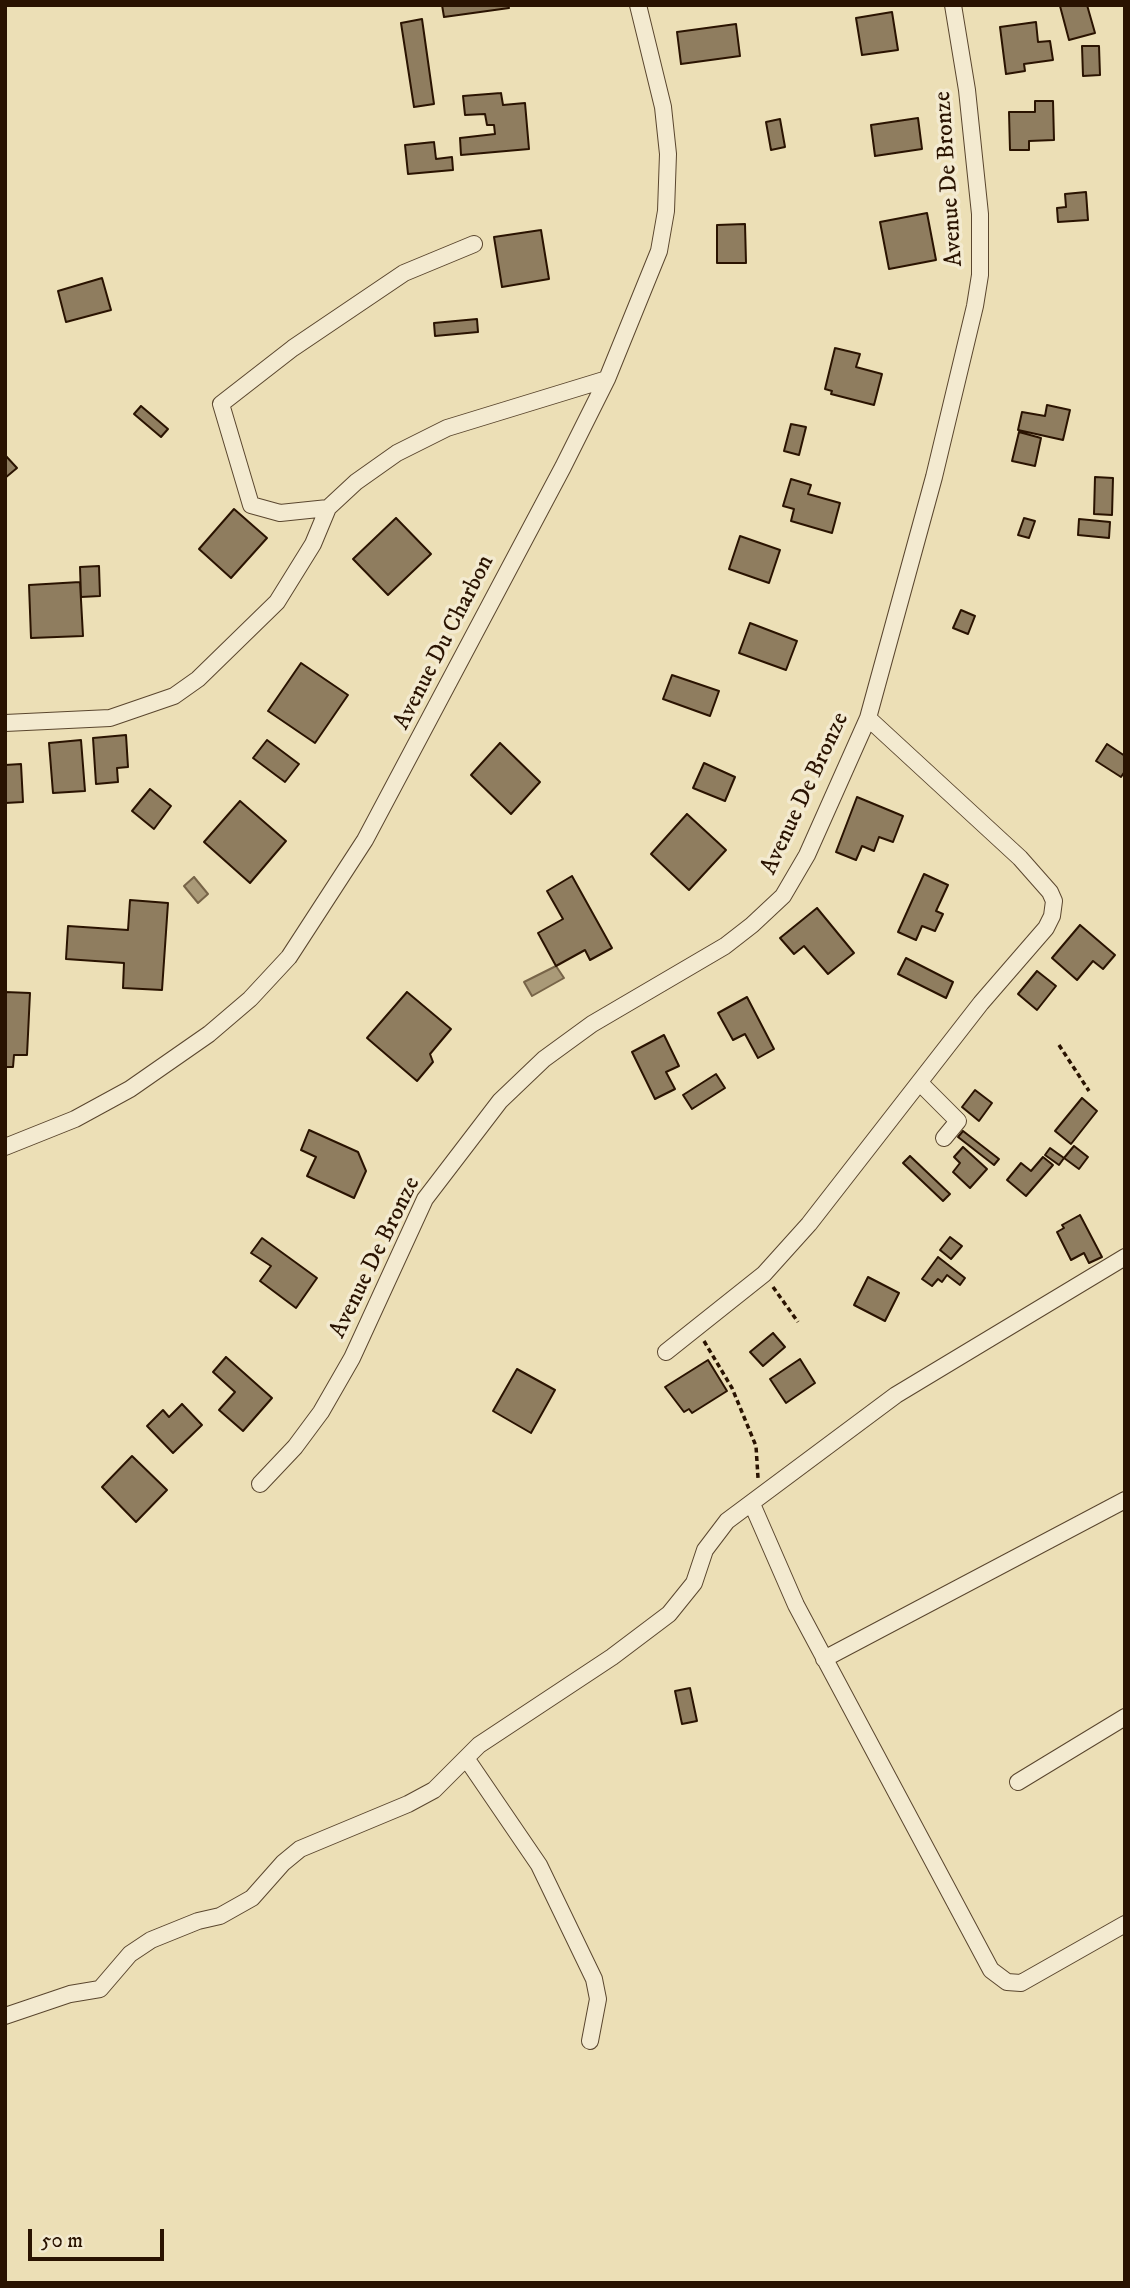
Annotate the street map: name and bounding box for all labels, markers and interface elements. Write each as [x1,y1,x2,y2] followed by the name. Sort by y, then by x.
[930,90,970,268] street label: Avenue De Bronze
[389,551,501,735] street label: Avenue Du Charbon
[756,708,856,880] street label: Avenue De Bronze
[325,1173,427,1343] street label: Avenue De Bronze
[32,2214,168,2258] scale bar
[41,2228,83,2254] text: 50 m

